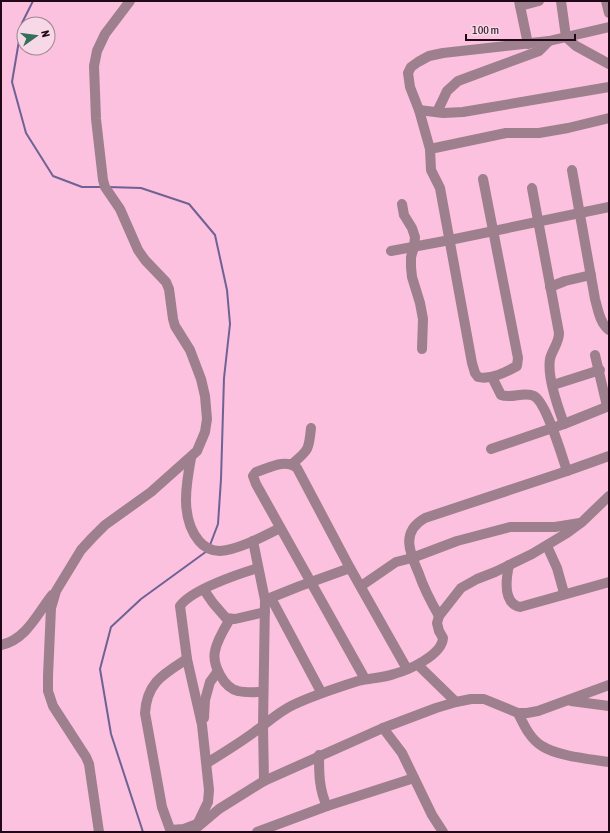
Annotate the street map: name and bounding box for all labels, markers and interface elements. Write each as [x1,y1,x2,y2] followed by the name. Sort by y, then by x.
[16,16,56,56] north arrow
[466,16,575,42] scale bar
[472,23,499,37] text: 100 m
[39,29,52,38] text: N

